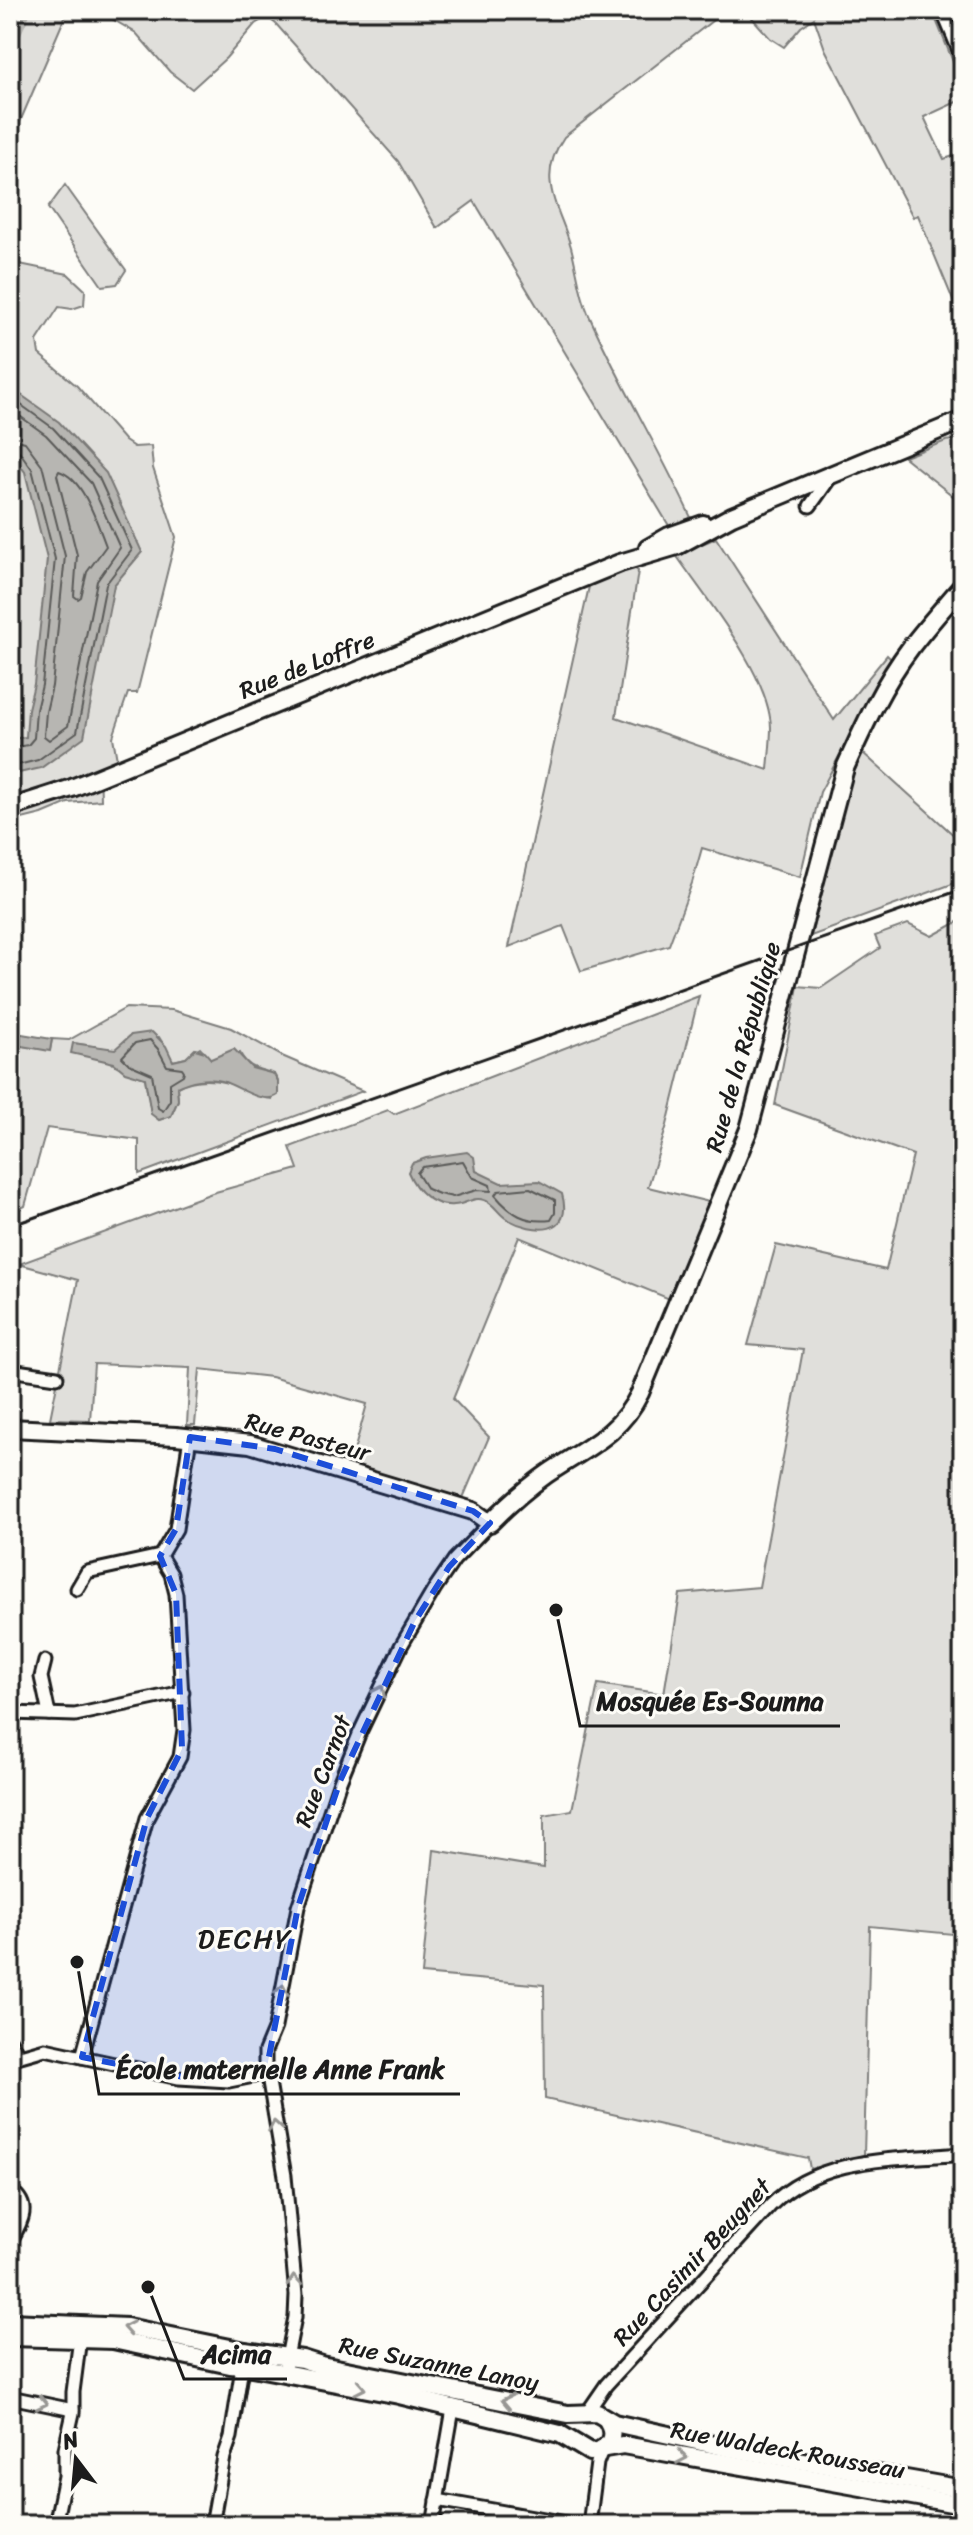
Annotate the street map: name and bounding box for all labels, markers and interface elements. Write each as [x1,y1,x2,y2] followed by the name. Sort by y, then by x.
[233,619,381,711] street label: Rue de Loffre
[693,937,793,1157] street label: Rue de la République
[240,1400,377,1474] street label: Rue Pasteur
[580,1676,840,1726] callout: Mosquée Es-Sounna
[595,1678,825,1724] text: Mosquée Es-Sounna
[370,1684,386,1699] one-way arrow
[282,1707,364,1833] street label: Rue Carnot
[197,1914,293,1963] district label: DECHY
[272,1983,289,1997] one-way arrow
[99,2044,460,2094] callout: École maternelle Anne Frank
[115,2046,446,2092] text: École maternelle Anne Frank
[267,2119,284,2132] one-way arrow
[602,2167,783,2356] street label: Rue Casimir Beugnet
[286,2274,303,2287] one-way arrow
[121,2320,135,2337] one-way arrow
[336,2324,543,2404] street label: Rue Suzanne Lanoy
[184,2329,287,2379] callout: Acima
[200,2331,272,2377] text: Acima
[354,2378,367,2395] one-way arrow
[34,2394,48,2411] one-way arrow
[500,2394,513,2411] one-way arrow
[667,2409,909,2491] street label: Rue Waldeck Rousseau
[36,2419,116,2499] north arrow
[57,2419,84,2461] text: N
[675,2447,689,2464] one-way arrow

